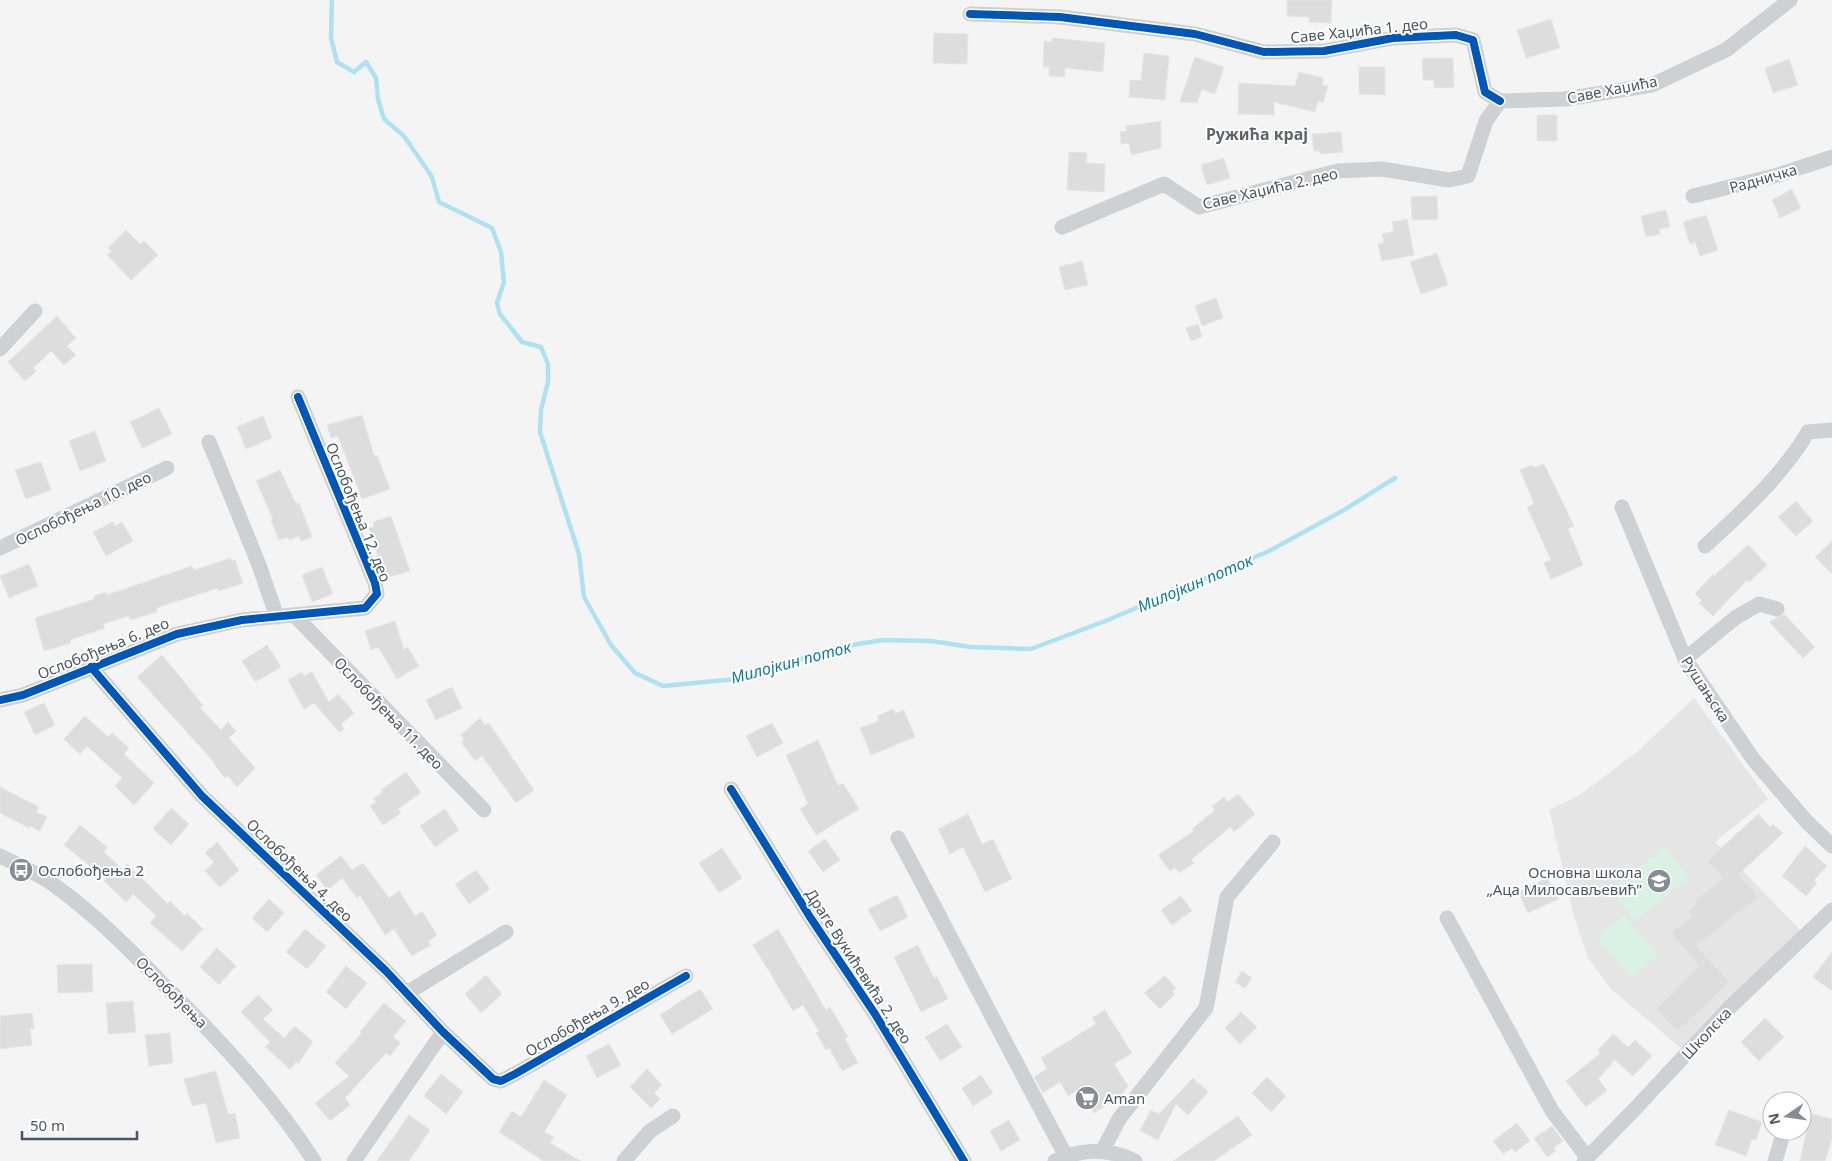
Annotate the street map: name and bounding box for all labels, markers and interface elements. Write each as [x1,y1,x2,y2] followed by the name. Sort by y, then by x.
[1289,13,1429,47] street label: Саве Хаџића 1. део
[1565,70,1659,108] street label: Саве Хаџића
[1206,123,1308,145] district label: Ружића крај
[1727,159,1799,197] street label: Радничка
[1200,163,1340,213] street label: Саве Хаџића 2. део
[322,439,396,585] street label: Ослобођења 12. део
[12,466,154,550] street label: Ослобођења 10. део
[1134,548,1257,617] water label: Милојкин поток
[34,612,172,684] street label: Ослобођења 6. део
[728,635,854,689] water label: Милојкин поток
[330,652,448,774] street label: Ослобођења 11. део
[1677,652,1735,726] street label: Рушањска
[243,814,357,926] street label: Ослобођења 4. део
[8,857,34,883] bus stop icon: Ослобођења 2
[38,860,144,880] place label: Ослобођења 2
[1487,862,1643,899] place label: Основна школа „Аца Милосављевић”
[1646,868,1672,894] school or university icon: Основна школа „Аца Милосављевић”
[801,885,917,1047] street label: Драге Вукићевића 2. део
[132,952,212,1032] street label: Ослобођења
[521,973,653,1061] street label: Ослобођења 9. део
[1677,1003,1735,1063] street label: Школска
[1074,1085,1100,1111] supermarket icon: Aman
[1104,1088,1145,1108] place label: Aman
[1762,1091,1812,1141] north arrow
[22,1108,138,1140] scale bar
[1763,1111,1784,1127] text: N
[30,1115,65,1135] text: 50 m

